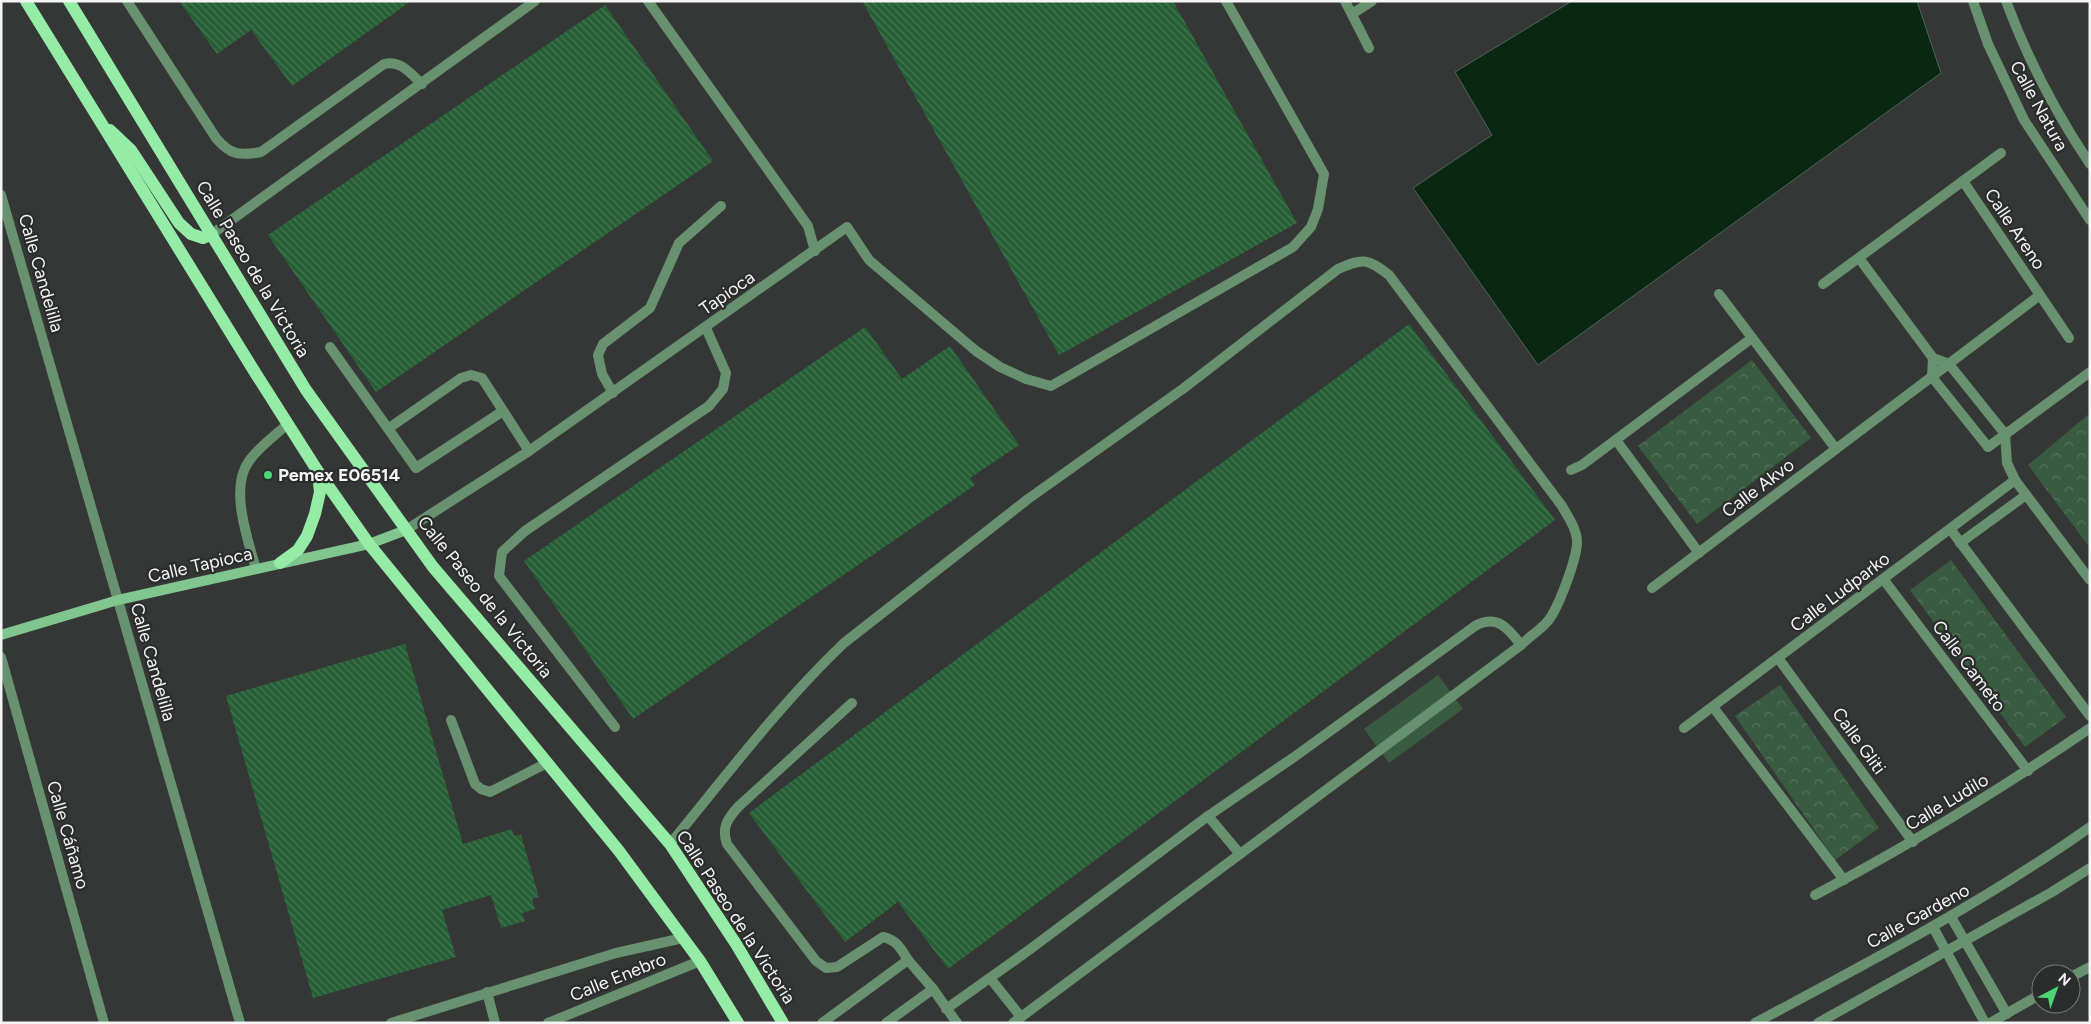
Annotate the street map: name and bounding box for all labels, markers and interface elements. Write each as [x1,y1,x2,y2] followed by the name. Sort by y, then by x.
[2005,57,2073,155] street label: Calle Natura
[191,177,315,361] street label: Calle Paseo de la Victoria
[1980,184,2050,274] street label: Calle Areno
[14,211,68,335] street label: Calle Candelilla
[695,266,759,320] street label: Tapioca
[1717,454,1799,522] street label: Calle Akvo
[278,464,400,486] place label: Pemex E06514
[262,469,274,481] marker: Pemex E06514
[413,511,557,683] street label: Calle Paseo de la Victoria
[146,542,254,588] street label: Calle Tapioca
[1786,547,1894,637] street label: Calle Ludparko
[126,600,180,724] street label: Calle Candelilla
[1927,616,2011,716] street label: Calle Cameto
[1827,703,1891,779] street label: Calle Gliti
[1902,769,1992,835] street label: Calle Ludilo
[42,778,94,892] street label: Calle Cáñamo
[672,826,800,1008] street label: Calle Paseo de la Victoria
[1863,879,1973,953] street label: Calle Gardeno
[567,948,669,1006] street label: Calle Enebro
[2031,964,2081,1014] north arrow
[2055,970,2074,990] text: N

